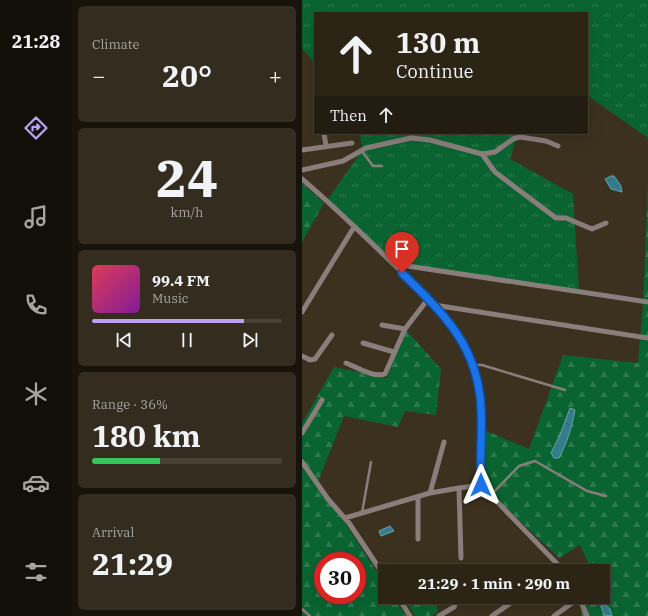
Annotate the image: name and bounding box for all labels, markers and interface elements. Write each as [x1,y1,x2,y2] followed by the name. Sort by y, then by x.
[396,24,480,61] text: 130 m
[330,28,382,80] icon: ahead
[12,30,60,53] text: 21:28
[92,36,139,53] text: Climate
[162,56,212,95] text: 20°
[396,60,473,83] text: Continue
[92,61,105,90] text: −
[269,61,282,90] text: +
[375,104,397,126] icon: ahead
[330,106,367,125] text: Then
[22,114,50,142] icon: directions
[156,144,218,211] text: 24
[22,203,50,231] icon: music
[171,204,203,221] text: km/h
[385,232,419,273] pin
[391,238,413,260] icon: arrive
[152,271,210,290] text: 99.4 FM
[152,290,189,307] text: Music
[22,291,50,319] icon: phone
[113,329,135,351] icon: previous
[176,329,198,351] icon: pause
[239,329,261,351] icon: next
[22,380,50,408] icon: climate
[92,396,168,413] text: Range · 36%
[92,416,201,455] text: 180 km
[460,464,502,506] position arrow
[22,469,50,497] icon: car
[92,524,134,541] text: Arrival
[92,544,173,583] text: 21:29
[314,552,366,604] speed limit sign: 30
[22,558,50,586] icon: filters
[418,574,570,593] text: 21:29 · 1 min · 290 m

